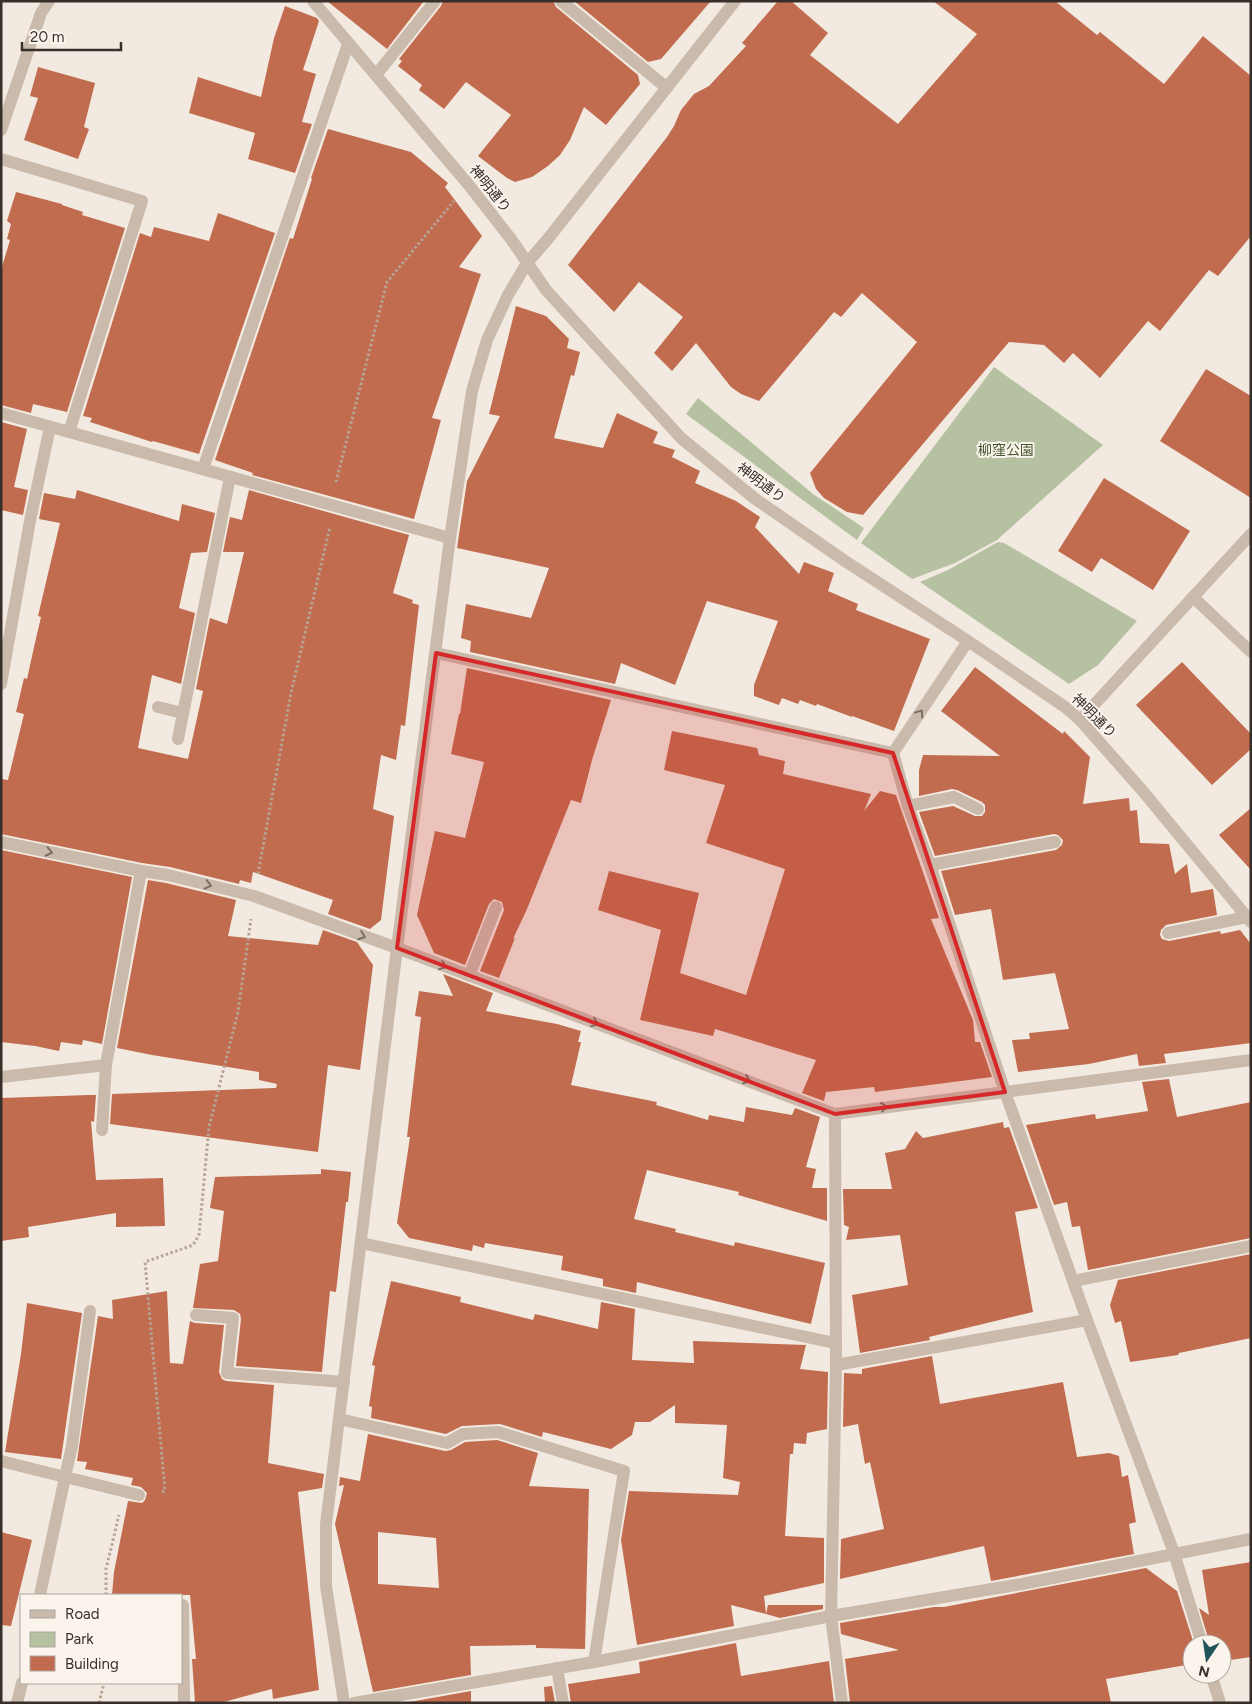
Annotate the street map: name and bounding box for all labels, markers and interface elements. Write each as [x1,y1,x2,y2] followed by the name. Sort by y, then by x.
[22,20,121,52] scale bar
[30,28,64,46] text: 20 m
[466,162,514,216] street label: 神明通り
[978,442,1034,459] park label: 柳窪公園
[734,459,788,507] street label: 神明通り
[1068,690,1120,742] street label: 神明通り
[914,709,923,718] one-way arrow
[45,846,53,857] one-way arrow
[203,879,212,890] one-way arrow
[357,930,366,940] one-way arrow
[438,960,446,970] one-way arrow
[590,1017,598,1027] one-way arrow
[742,1074,751,1084] one-way arrow
[879,1103,888,1113] one-way arrow
[20,1594,182,1684] legend
[65,1605,100,1623] text: Road
[65,1630,94,1648] text: Park
[1182,1634,1232,1684] north arrow
[65,1655,119,1673] text: Building
[1197,1662,1211,1681] text: N

